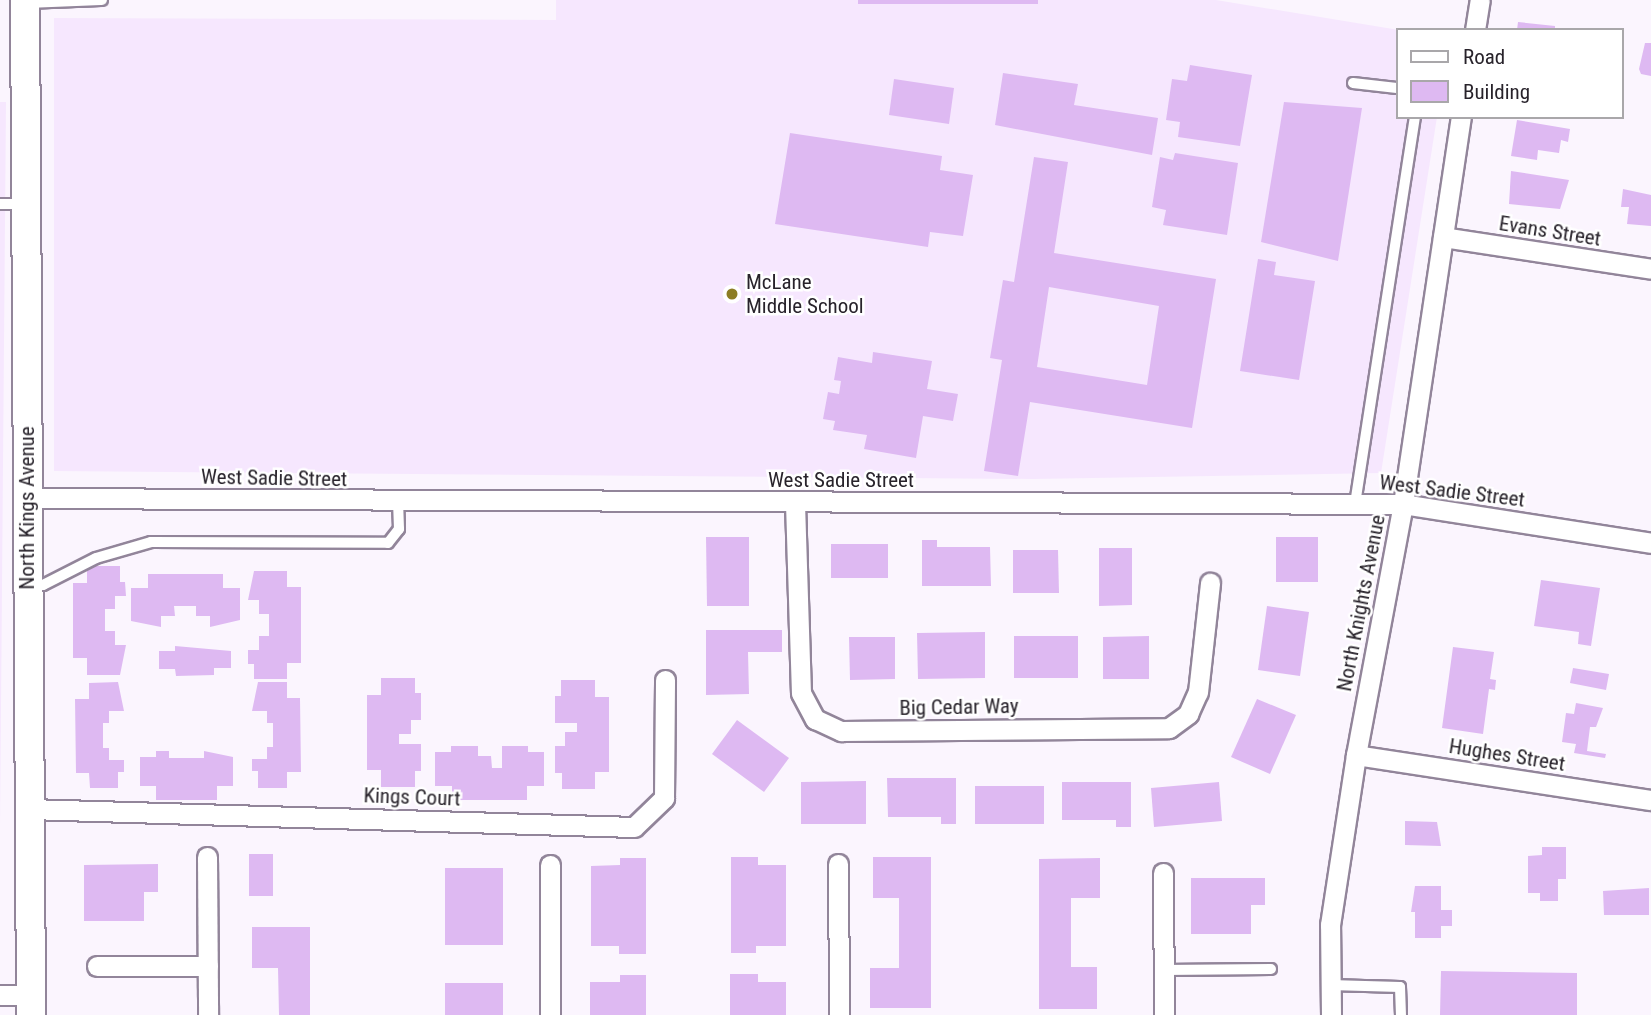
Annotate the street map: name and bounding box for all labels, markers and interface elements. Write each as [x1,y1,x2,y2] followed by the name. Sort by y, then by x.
[1396,28,1623,119] legend
[1463,45,1505,69] text: Road
[1463,80,1530,104] text: Building
[1497,211,1603,251] street label: Evans Street
[746,269,864,319] place label: McLane Middle School
[724,286,740,302] marker: McLane Middle School
[14,426,40,590] street label: North Kings Avenue
[201,464,347,492] street label: West Sadie Street
[768,467,914,493] street label: West Sadie Street
[1378,470,1526,512] street label: West Sadie Street
[1332,513,1390,693] street label: North Knights Avenue
[899,693,1019,721] street label: Big Cedar Way
[1447,733,1567,777] street label: Hughes Street
[363,783,461,811] street label: Kings Court

